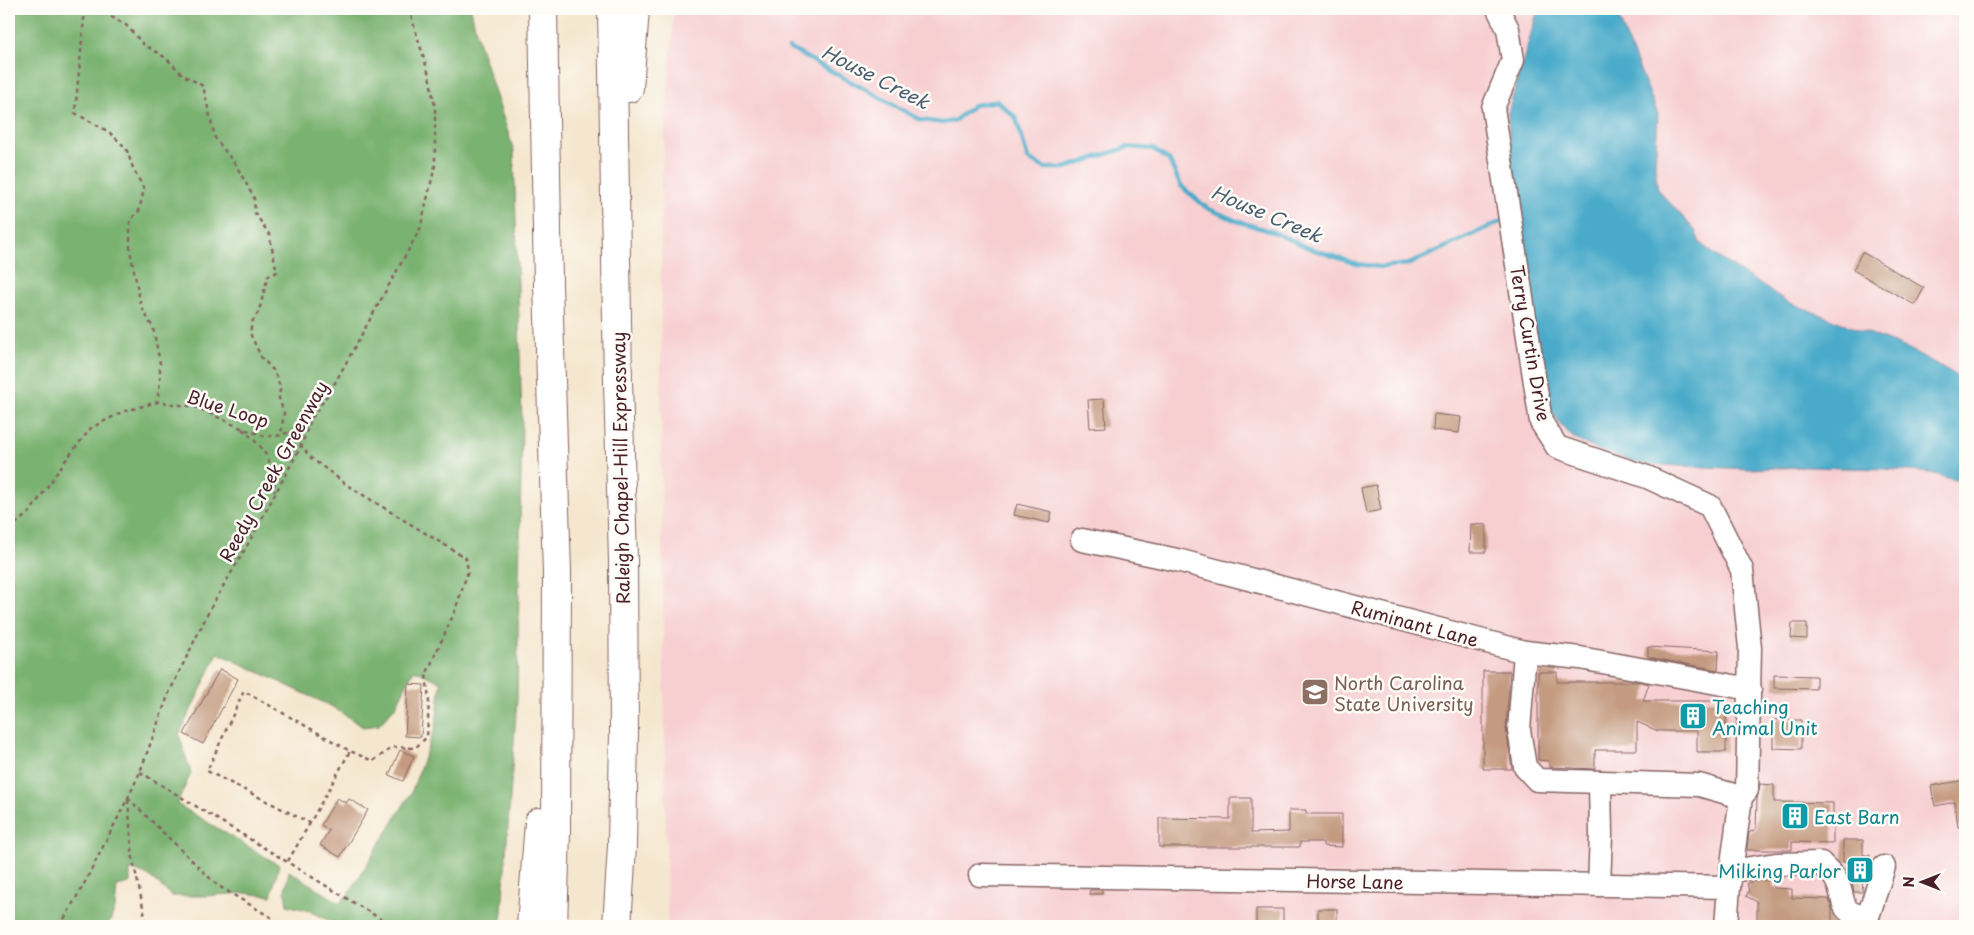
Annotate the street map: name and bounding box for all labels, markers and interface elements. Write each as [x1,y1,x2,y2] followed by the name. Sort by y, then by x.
[817,37,936,116] water label: House Creek
[1207,177,1328,249] water label: House Creek
[1504,263,1558,423] street label: Terry Curtin Drive
[604,332,636,604] street label: Raleigh Chapel–Hill Expressway
[212,375,334,567] street label: Reedy Creek Greenway
[183,382,273,434] street label: Blue Loop
[1348,593,1482,653] street label: Ruminant Lane
[1334,669,1473,717] place label: North Carolina State University
[1300,677,1330,707] school or university icon: North Carolina State University
[1712,693,1818,741] place label: Teaching Animal Unit
[1678,701,1708,731] building icon: Teaching Animal Unit
[1780,801,1810,831] building icon: East Barn
[1814,803,1899,830] place label: East Barn
[1845,855,1875,885] building icon: Milking Parlor
[1718,857,1842,884] place label: Milking Parlor
[1896,858,1946,908] north arrow
[1306,867,1404,895] street label: Horse Lane
[1898,876,1919,888] text: N

